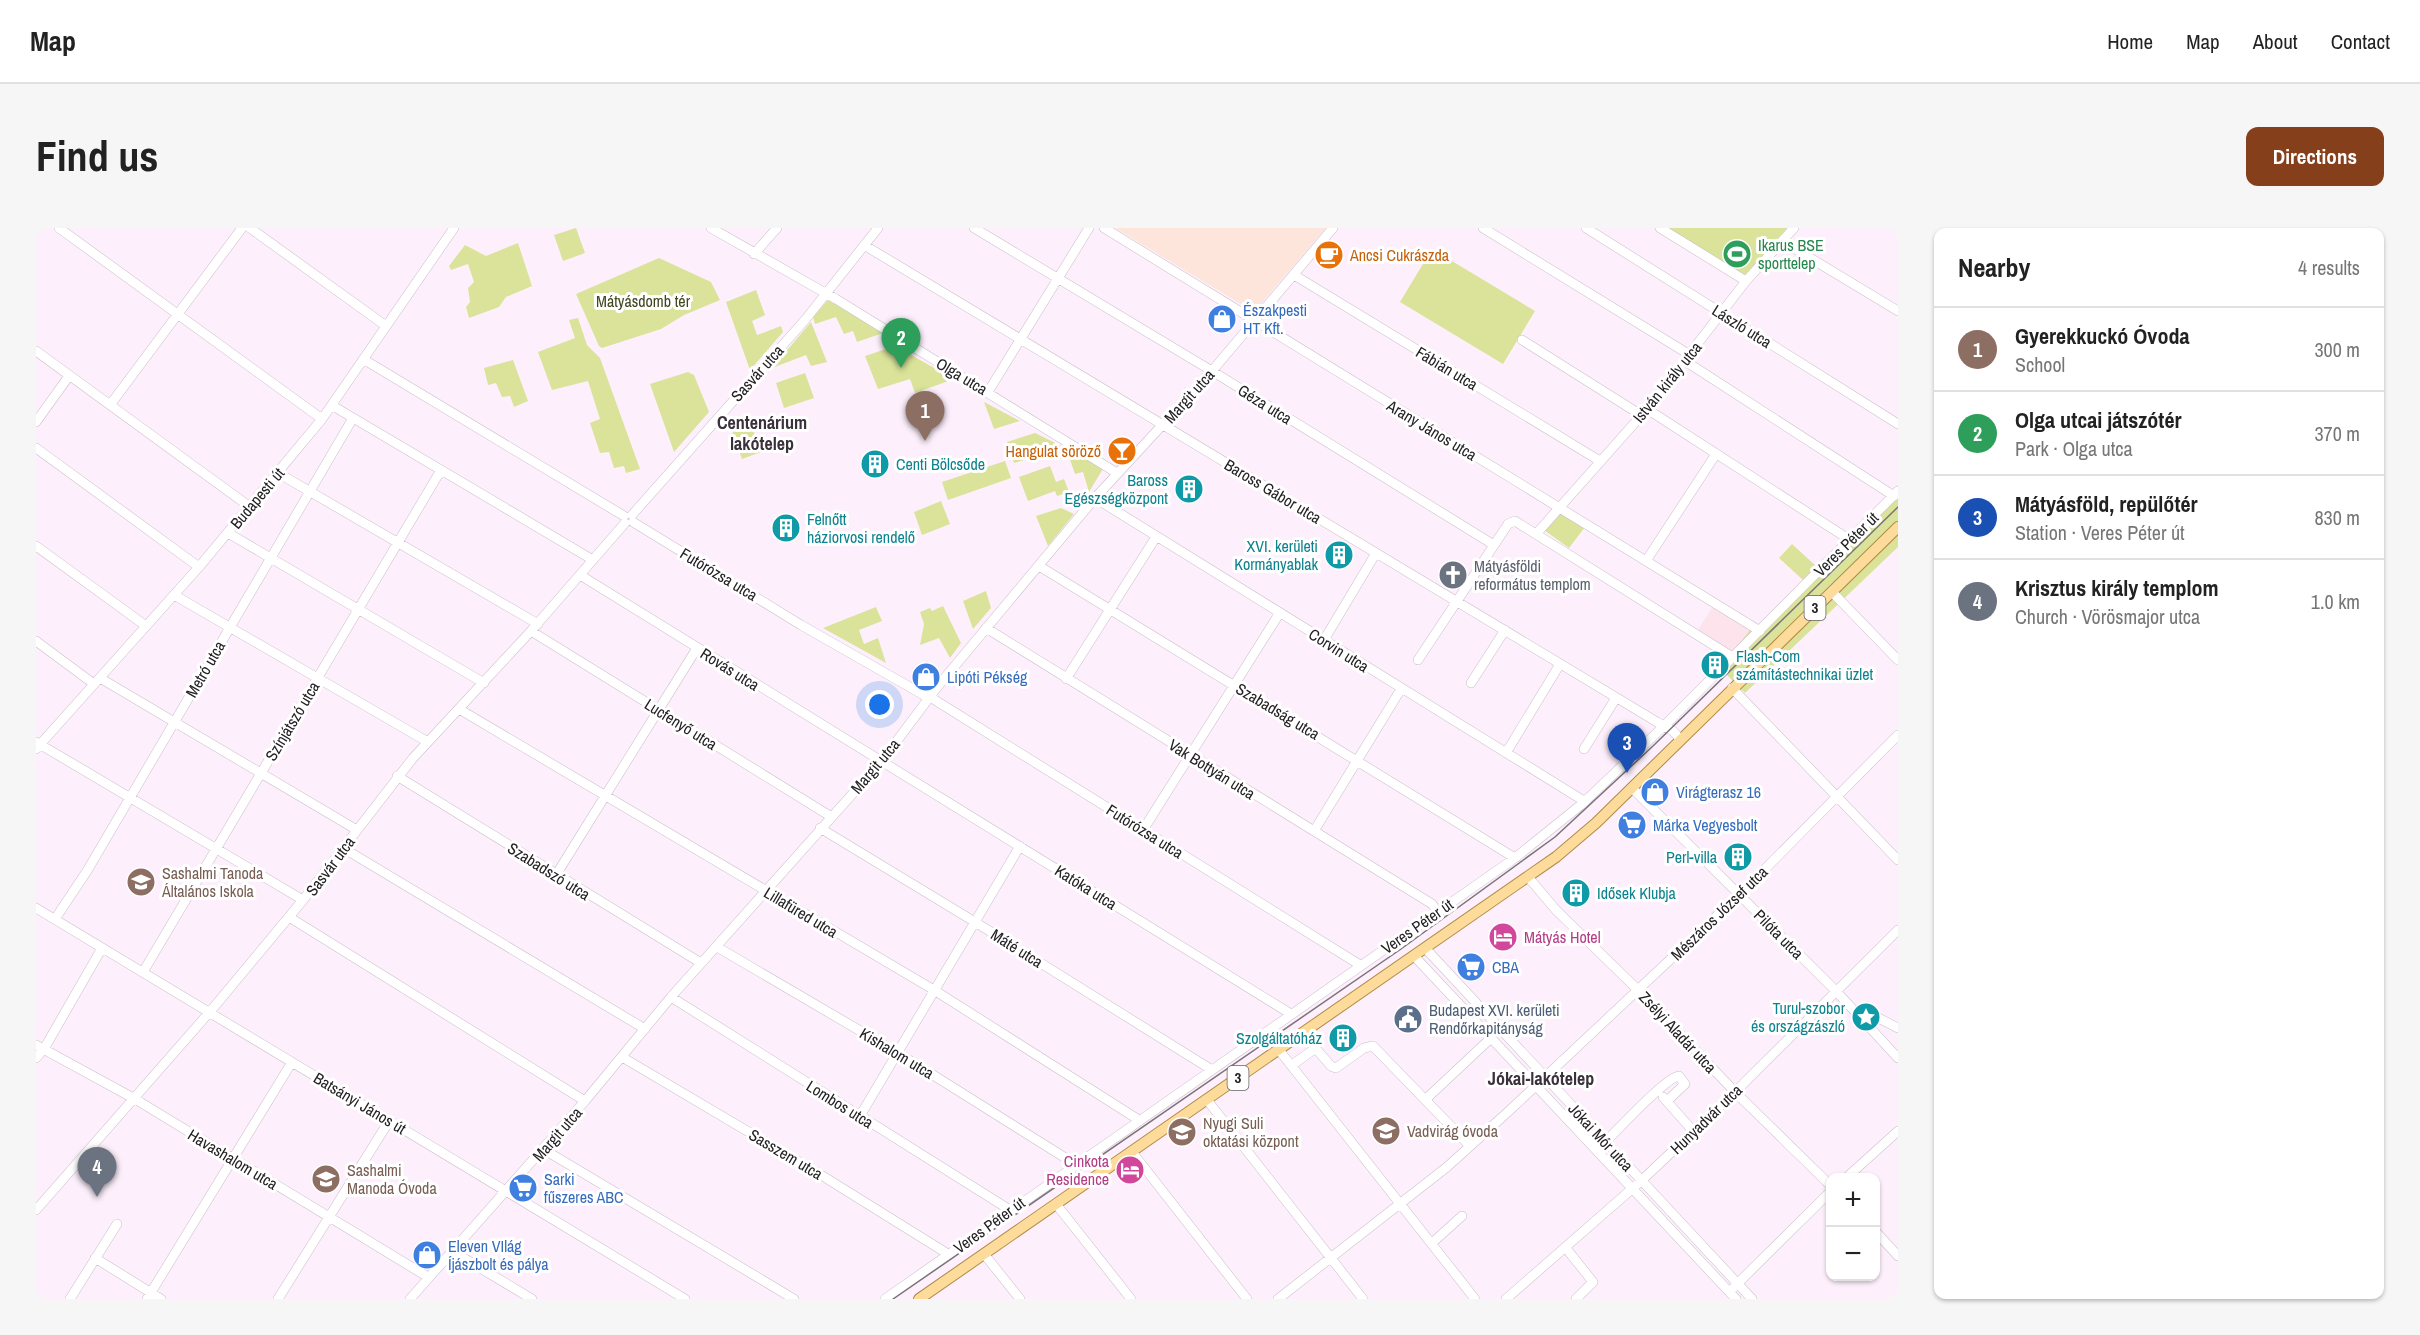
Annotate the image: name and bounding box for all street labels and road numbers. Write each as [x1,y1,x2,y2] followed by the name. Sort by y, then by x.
[1708,299,1777,353] street label: László utca
[1627,336,1707,427] street label: István király utca
[726,339,789,406] street label: Sasvár utca
[1412,341,1483,395] street label: Fábián utca
[932,352,992,400] street label: Olga utca
[1159,364,1220,428] street label: Margit utca
[1234,379,1297,430] street label: Géza utca
[1382,394,1482,466] street label: Arany János utca
[1220,453,1326,529] street label: Baross Gábor utca
[225,462,289,533] street label: Budapesti út
[1809,507,1883,581] street label: Veres Péter út
[676,542,762,606] street label: Futórózsa utca
[1804,596,1826,620] road number: 3
[1305,623,1374,677] street label: Corvin utca
[180,636,230,701] street label: Metró utca
[696,642,764,696] street label: Rovás utca
[260,677,325,765] street label: Színjátszó utca
[1232,677,1325,745] street label: Szabadság utca
[641,693,722,755] street label: Lucfenyő utca
[845,733,905,798] street label: Margit utca
[1165,734,1260,805] street label: Vak Bottyán utca
[1102,799,1188,864] street label: Futórózsa utca
[300,831,360,900] street label: Sasvár utca
[504,837,595,905] street label: Szabadszó utca
[1051,859,1122,915] street label: Katóka utca
[1666,861,1773,965] street label: Mészáros József utca
[760,881,843,943] street label: Lillafüred utca
[1377,893,1458,959] street label: Veres Péter út
[1749,904,1809,964] street label: Pilóta utca
[987,923,1048,973] street label: Máté utca
[1634,986,1722,1078] street label: Zsélyi Aladár utca
[856,1022,939,1084] street label: Kishalom utca
[1228,1066,1248,1090] road number: 3
[310,1067,411,1139] street label: Batsányi János út
[802,1075,878,1134] street label: Lombos utca
[1665,1079,1747,1159] street label: Hunyadvár utca
[1564,1098,1639,1176] street label: Jókai Mór utca
[527,1101,587,1166] street label: Margit utca
[184,1123,283,1195] street label: Havashalom utca
[745,1123,828,1185] street label: Sasszem utca
[949,1191,1029,1258] street label: Veres Péter út

